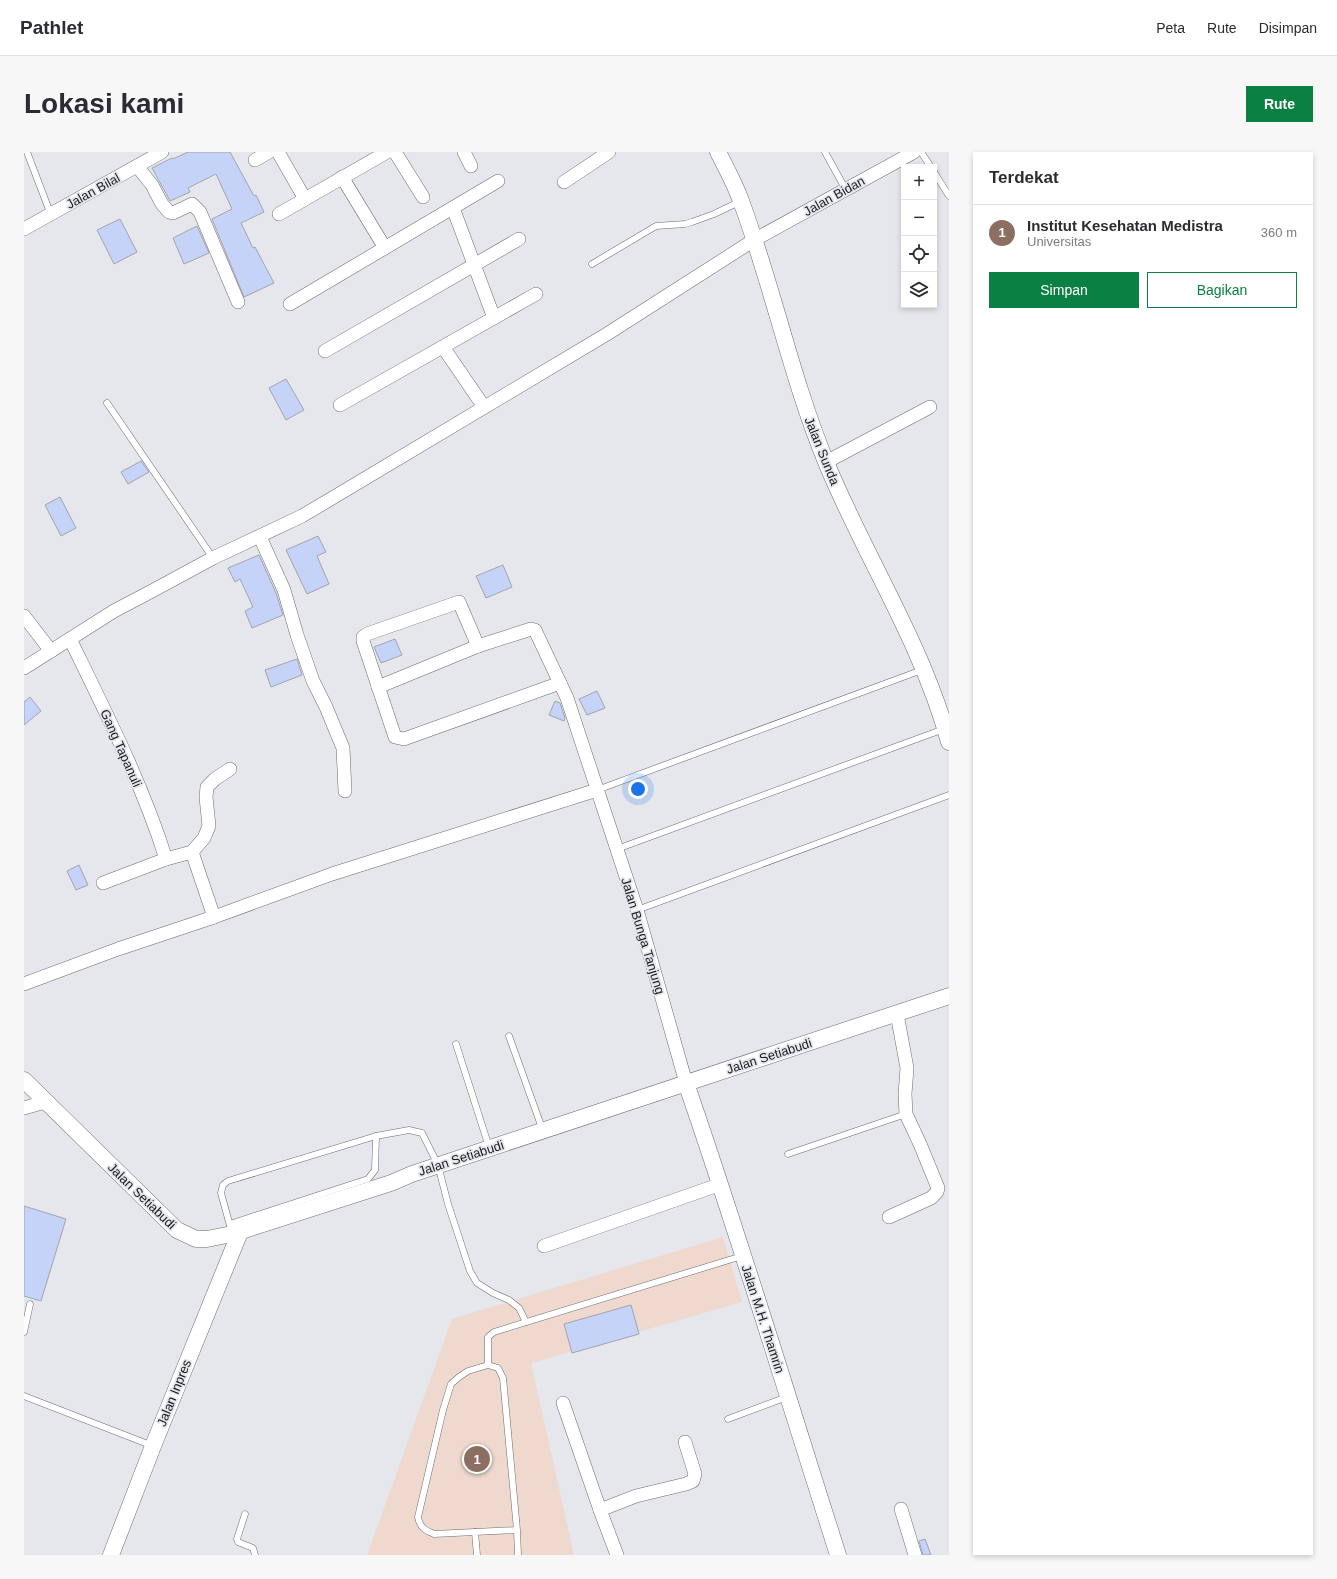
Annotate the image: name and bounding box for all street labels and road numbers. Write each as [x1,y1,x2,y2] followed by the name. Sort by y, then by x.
[63,170,123,212] street label: Jalan Bilal
[801,173,867,219] street label: Jalan Bidan
[802,415,843,488] street label: Jalan Sunda
[97,707,145,789] street label: Gang Tapanuli
[618,876,668,996] street label: Jalan Bunga Tanjung
[724,1035,814,1077] street label: Jalan Setiabudi
[416,1137,506,1179] street label: Jalan Setiabudi
[105,1160,179,1232] street label: Jalan Setiabudi
[738,1263,788,1375] street label: Jalan M.H. Thamrin
[154,1357,194,1429] street label: Jalan Inpres

